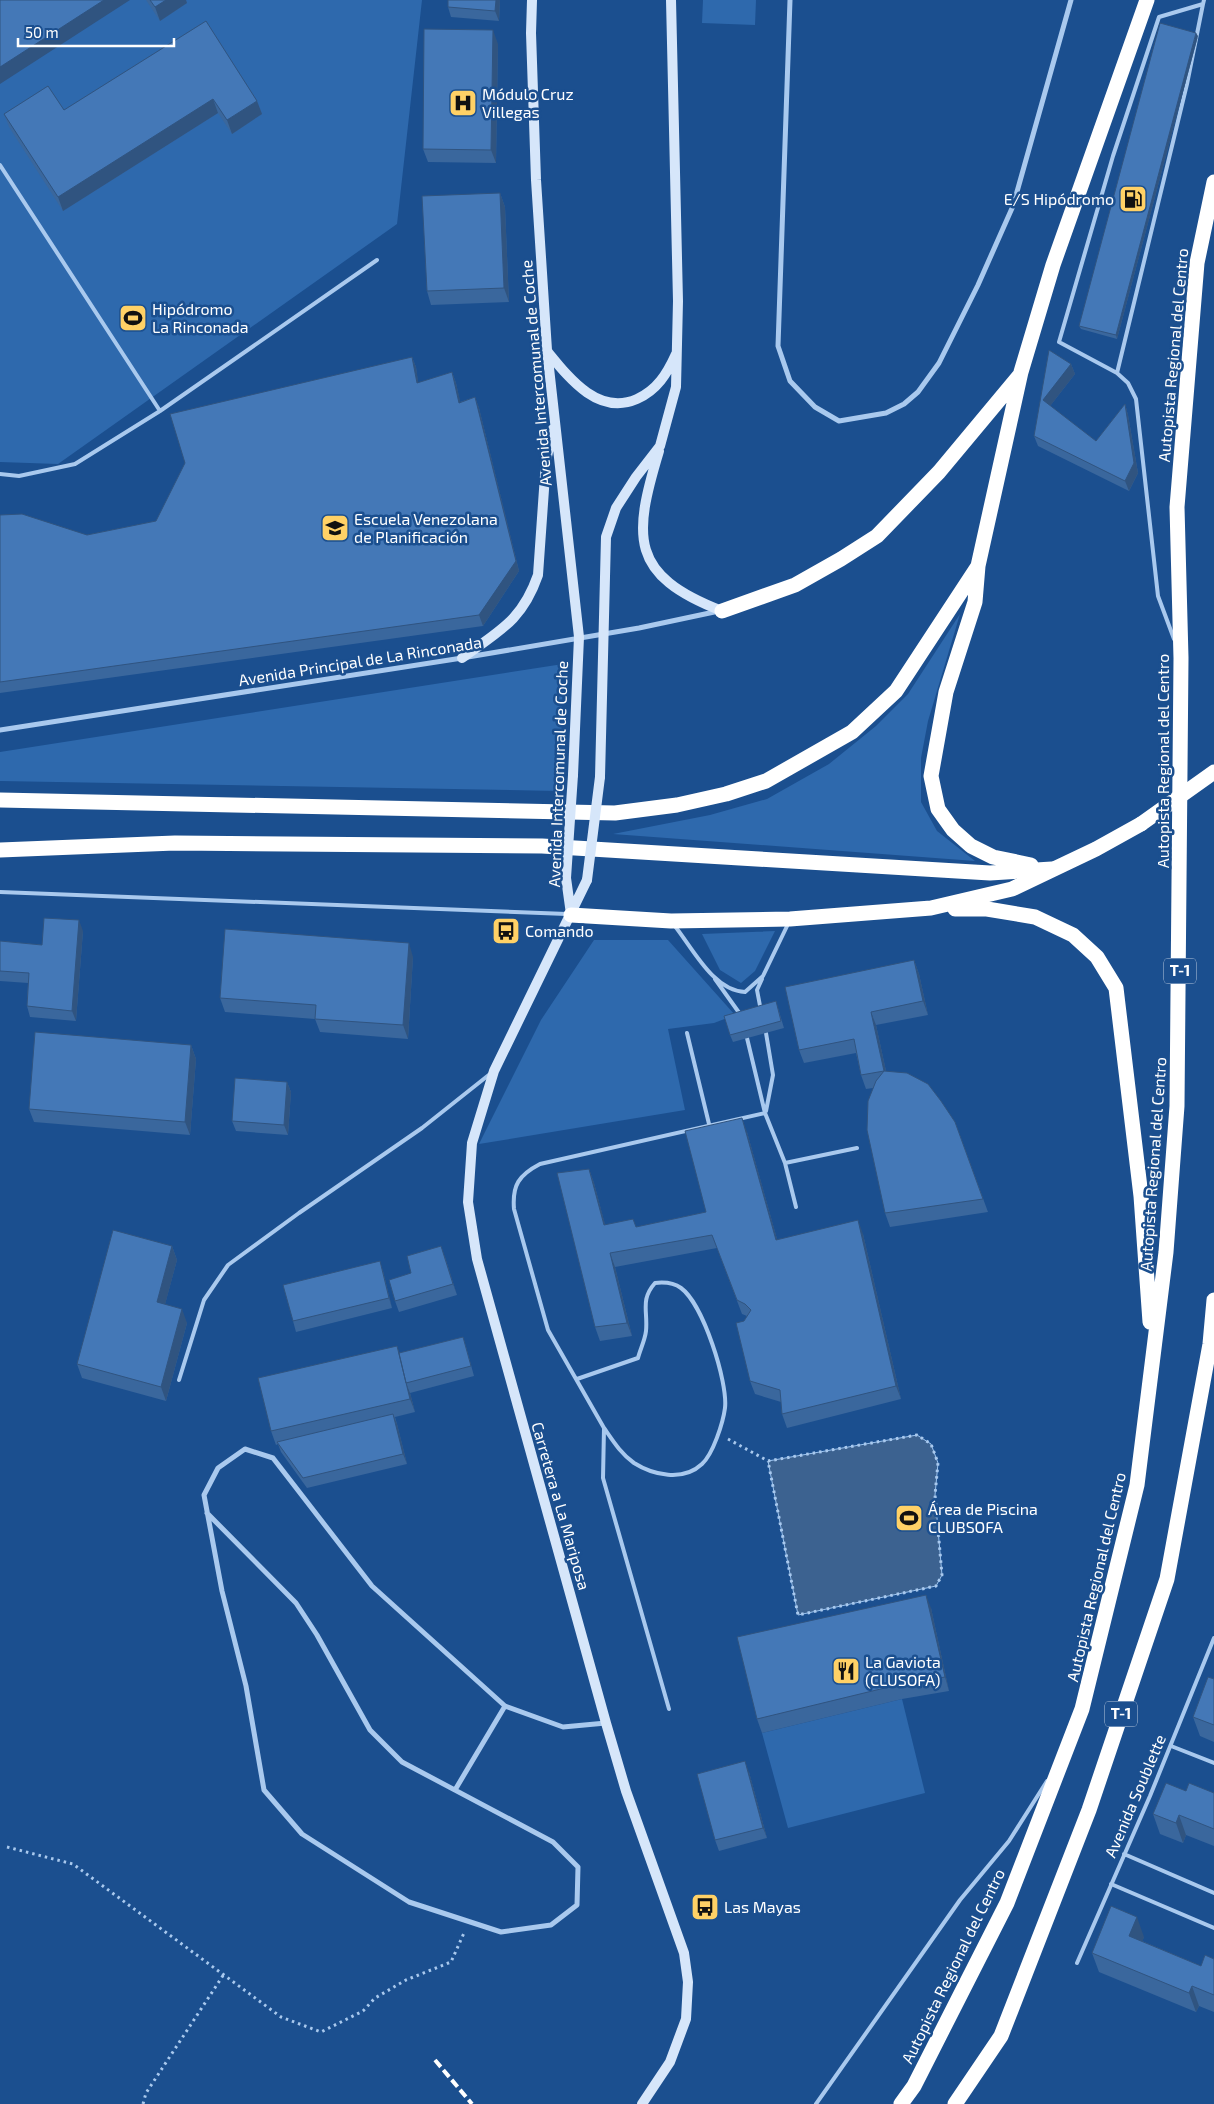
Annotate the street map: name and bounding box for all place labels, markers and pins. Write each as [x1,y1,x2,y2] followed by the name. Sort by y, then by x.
[482,84,574,121] place label: Módulo Cruz Villegas
[448,88,478,118] hospital icon: Módulo Cruz Villegas
[1118,184,1148,214] fuel station icon: E/S Hipódromo
[1004,189,1114,208] place label: E/S Hipódromo
[152,299,249,336] place label: Hipódromo La Rinconada
[118,303,148,333] sports icon: Hipódromo La Rinconada
[354,509,498,546] place label: Escuela Venezolana de Planificación
[320,513,350,543] school or university icon: Escuela Venezolana de Planificación
[491,916,521,946] bus stop icon: Comando
[525,921,594,940] place label: Comando
[928,1499,1038,1536] place label: Área de Piscina CLUBSOFA
[894,1503,924,1533] sports icon: Área de Piscina CLUBSOFA
[865,1652,941,1689] place label: La Gaviota (CLUSOFA)
[831,1656,861,1686] restaurant icon: La Gaviota (CLUSOFA)
[690,1892,720,1922] bus stop icon: Las Mayas
[724,1897,801,1916] place label: Las Mayas

